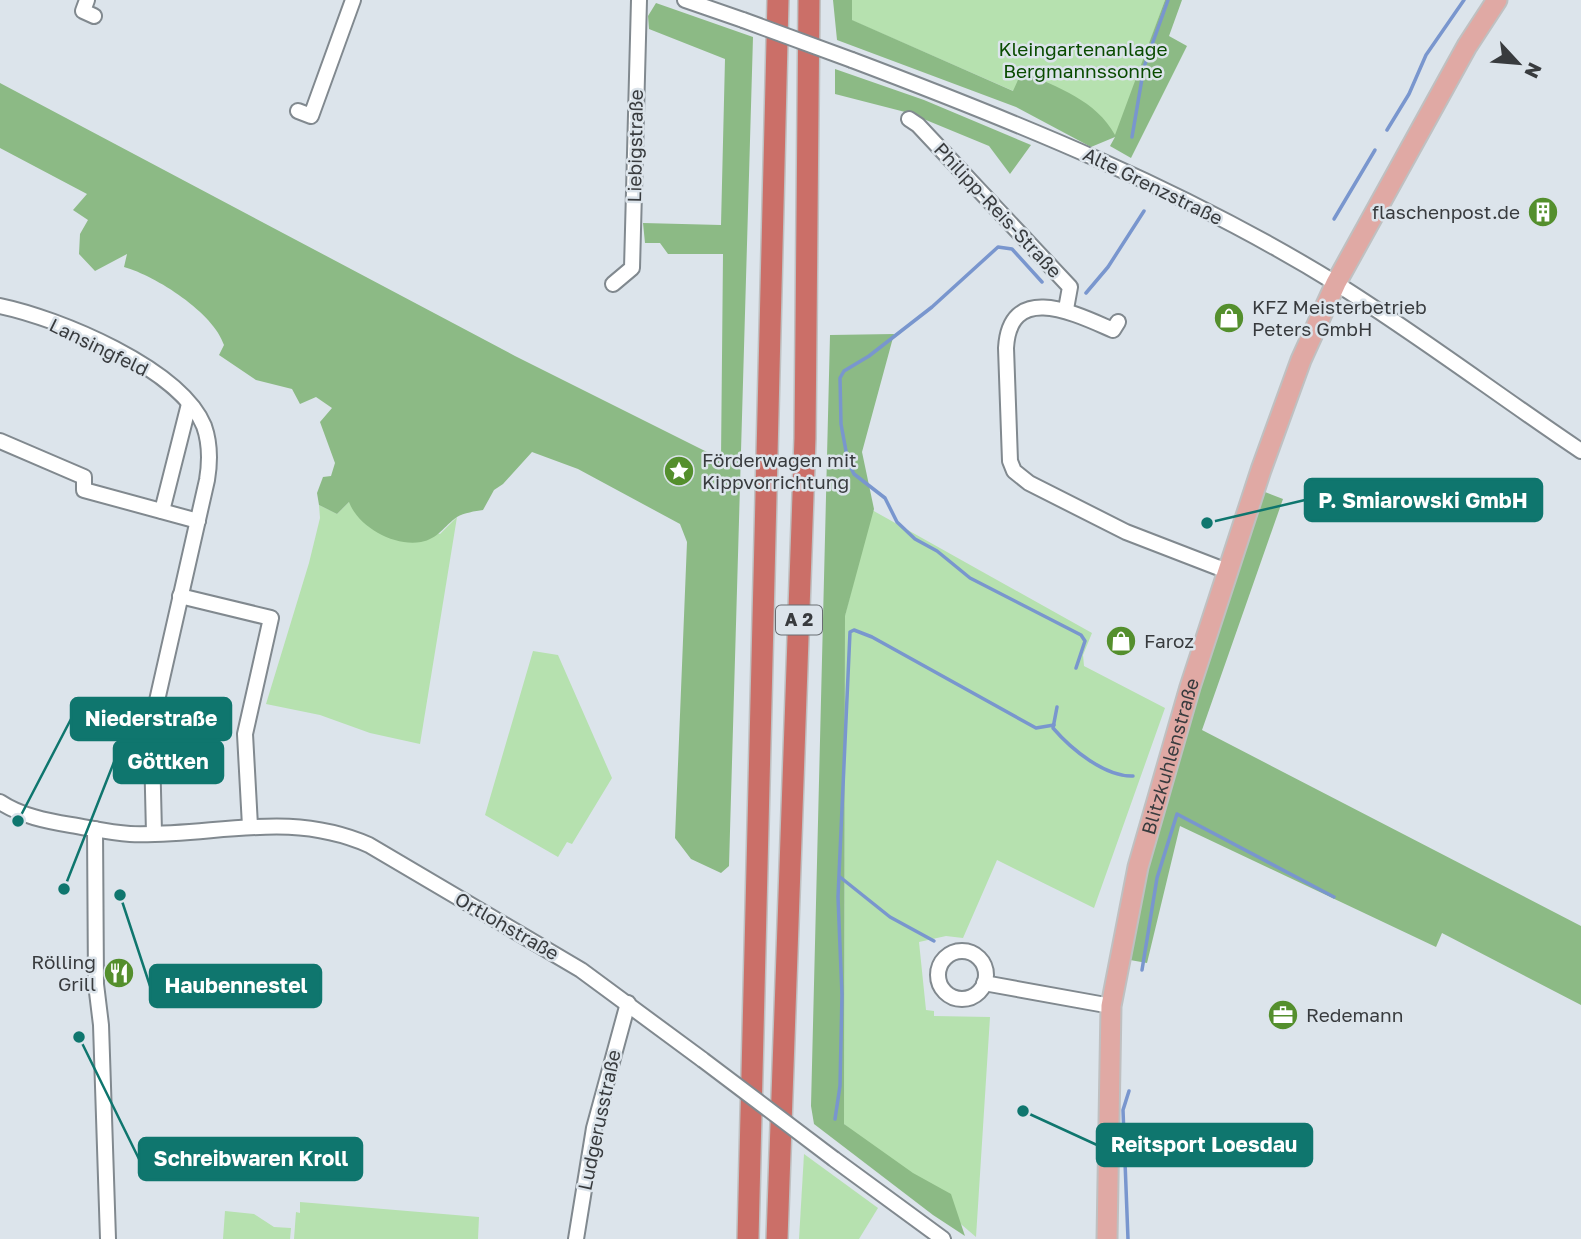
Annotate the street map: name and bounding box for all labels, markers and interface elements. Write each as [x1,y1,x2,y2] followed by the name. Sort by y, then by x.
[1483,28,1553,98] north arrow
[998,37,1168,82] park label: Kleingartenanlage Bergmannssonne
[1520,59,1547,82] text: N
[622,89,647,203] street label: Liebigstraße
[930,137,1067,282] street label: Philipp-Reis-Straße
[1080,142,1227,229] street label: Alte Grenzstraße
[1526,195,1560,229] building icon: flaschenpost.de
[1372,200,1520,223] place label: flaschenpost.de
[1252,295,1427,340] place label: KFZ Meisterbetrieb Peters GmbH
[1212,301,1246,335] shop icon: KFZ Meisterbetrieb Peters GmbH
[46,313,152,380] street label: Lansingfeld
[702,448,857,493] place label: Förderwagen mit Kippvorrichtung
[662,454,696,488] place icon: Förderwagen mit Kippvorrichtung
[1305,479,1542,521] callout: P. Smiarowski GmbH
[1318,487,1528,513] text: P. Smiarowski GmbH
[776,606,822,634] road number: A 2
[1104,624,1138,658] shop icon: Faroz
[1144,629,1194,652] place label: Faroz
[1136,675,1203,837] street label: Blitzkuhlenstraße
[71,698,231,740] callout: Niederstraße
[85,705,217,731] text: Niederstraße
[114,741,223,783] callout: Göttken
[127,748,209,774] text: Göttken
[451,887,563,965] street label: Ortlohstraße
[31,950,96,995] place label: Rölling Grill
[102,956,136,990] restaurant icon: Rölling Grill
[150,965,321,1007] callout: Haubennestel
[164,972,308,998] text: Haubennestel
[1266,998,1300,1032] office icon: Redemann
[1306,1003,1403,1026] place label: Redemann
[572,1048,625,1192] street label: Ludgerusstraße
[1097,1124,1312,1166] callout: Reitsport Loesdau
[1111,1131,1297,1157] text: Reitsport Loesdau
[139,1138,362,1180] callout: Schreibwaren Kroll
[154,1145,348,1171] text: Schreibwaren Kroll

